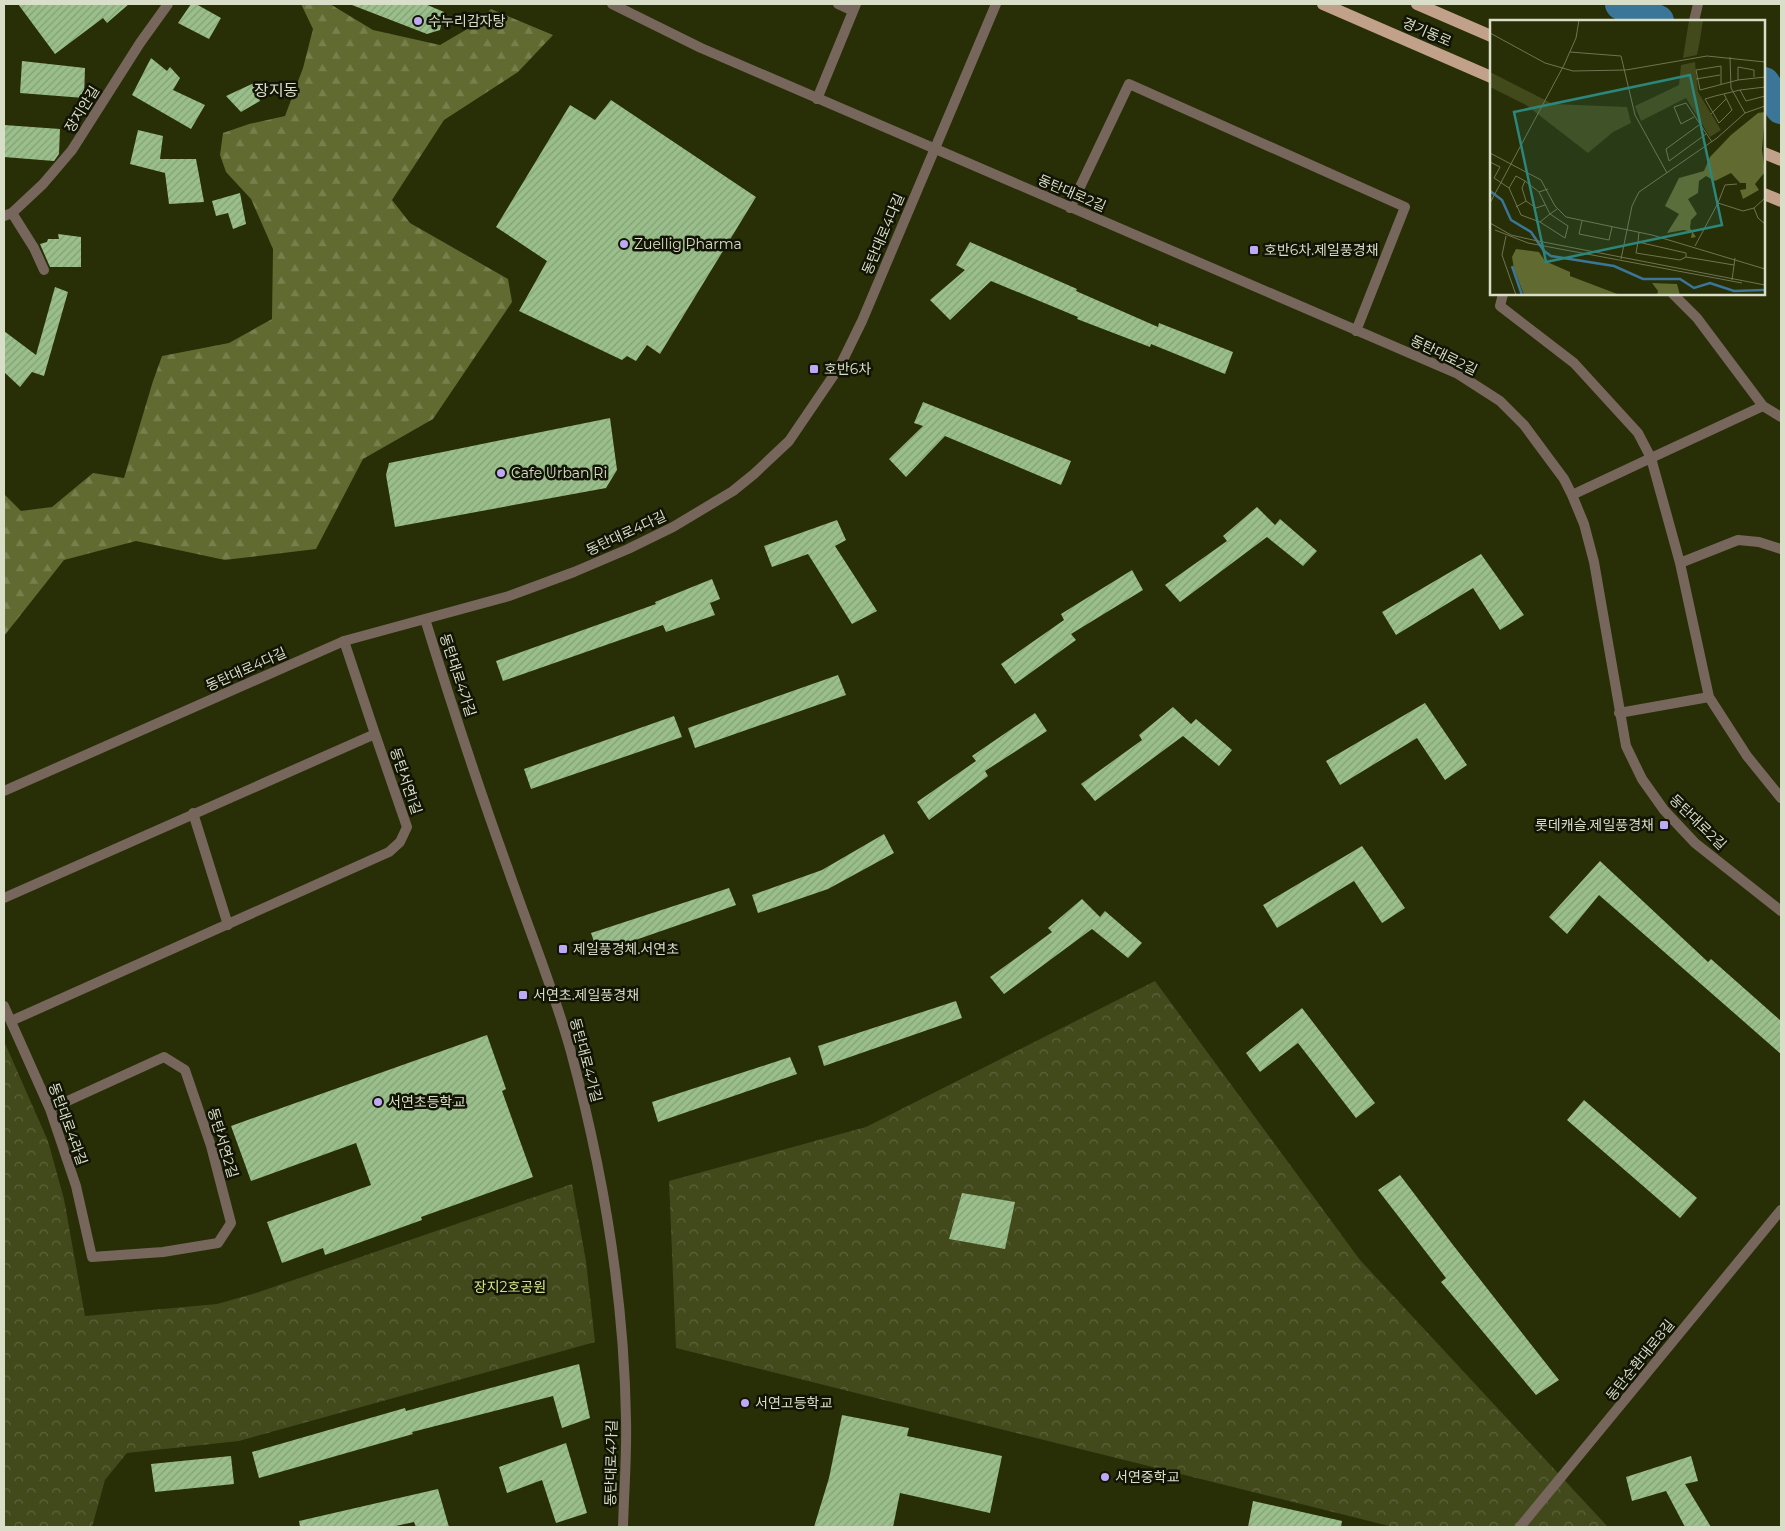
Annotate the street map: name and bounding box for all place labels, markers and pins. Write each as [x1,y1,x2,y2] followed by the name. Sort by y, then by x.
[428,12,505,30] place label: 수누리감자탕
[412,15,424,27] marker: 수누리감자탕
[634,235,742,253] place label: Zuellig Pharma
[618,238,630,250] marker: Zuellig Pharma
[1264,241,1379,259] place label: 호반6차.제일풍경채
[1248,244,1260,256] marker: 호반6차.제일풍경채
[824,360,871,378] place label: 호반6차
[808,363,820,375] marker: 호반6차
[511,464,607,482] place label: Cafe Urban Ri
[495,467,507,479] marker: Cafe Urban Ri
[1535,816,1654,834] place label: 롯데캐슬.제일풍경채
[1658,819,1670,831] marker: 롯데캐슬.제일풍경채
[573,940,679,958] place label: 제일풍경체.서연초
[557,943,569,955] marker: 제일풍경체.서연초
[533,986,639,1004] place label: 서연초.제일풍경채
[517,989,529,1001] marker: 서연초.제일풍경채
[388,1093,465,1111] place label: 서연초등학교
[372,1096,384,1108] marker: 서연초등학교
[755,1394,832,1412] place label: 서연고등학교
[739,1397,751,1409] marker: 서연고등학교
[1115,1468,1180,1486] place label: 서연중학교
[1099,1471,1111,1483] marker: 서연중학교

